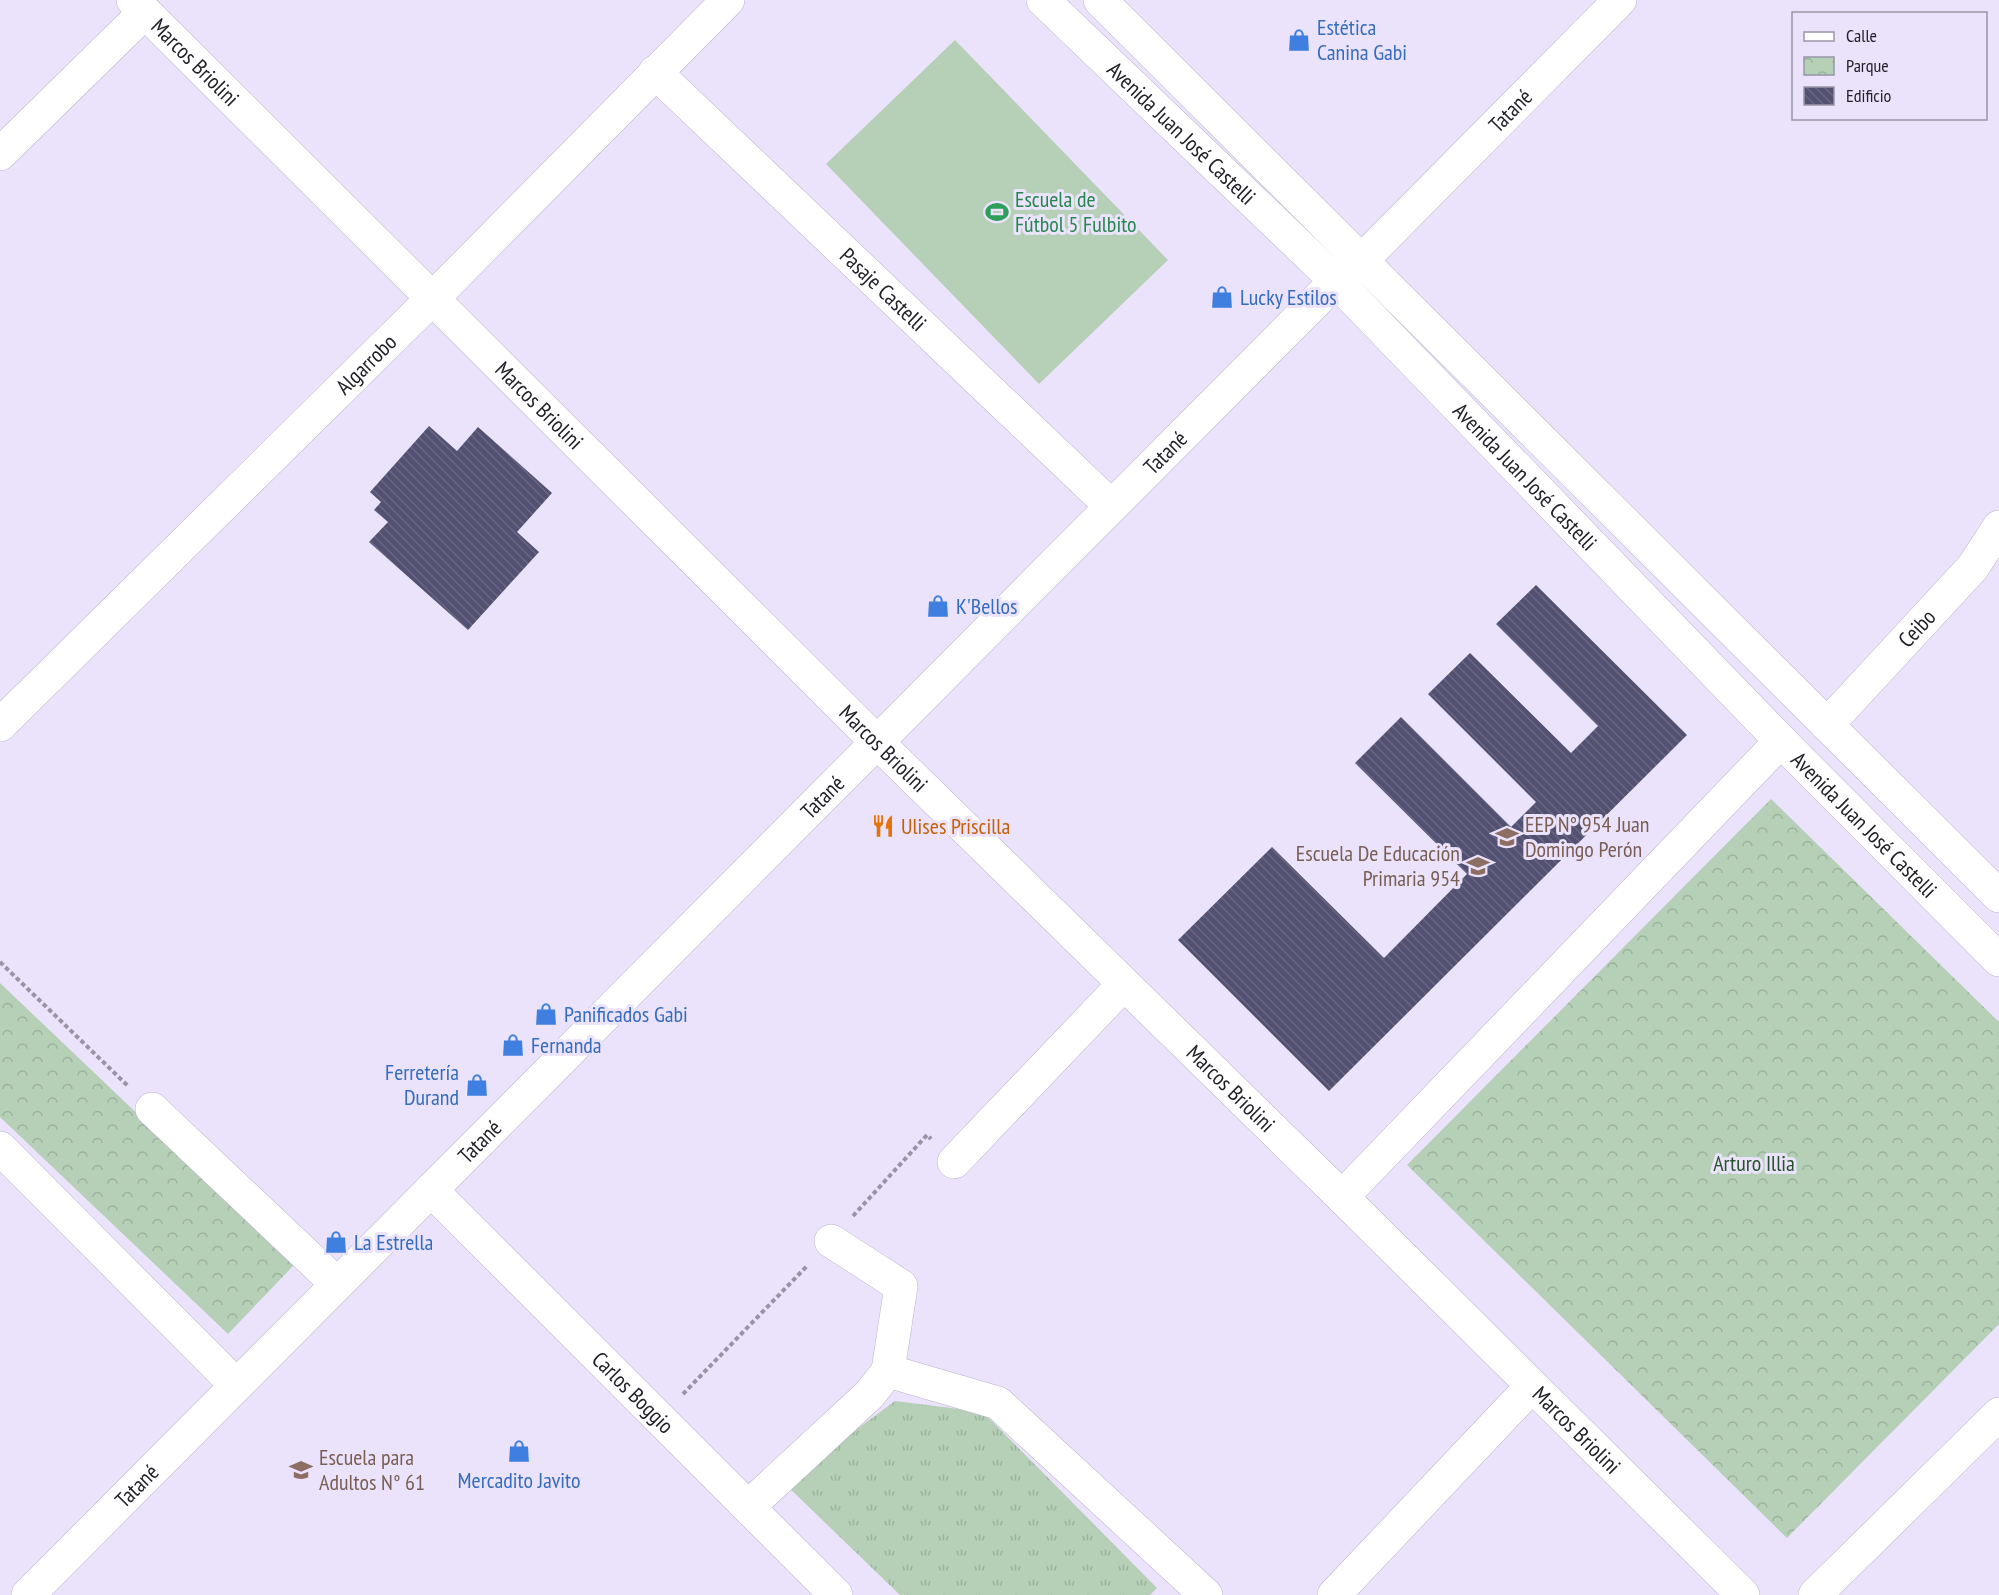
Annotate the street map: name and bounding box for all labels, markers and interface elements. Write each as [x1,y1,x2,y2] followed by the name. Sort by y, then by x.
[145,12,245,112] street label: Marcos Briolini
[1792,12,1987,120] legend
[1317,13,1407,66] place label: Estética Canina Gabi
[1846,24,1877,47] text: Calle
[1286,27,1312,53] shop icon: Estética Canina Gabi
[1846,54,1889,77] text: Parque
[1102,55,1262,210] street label: Avenida Juan José Castelli
[1483,83,1538,138] street label: Tatané
[1846,84,1892,107] text: Edificio
[1015,185,1137,238] place label: Escuela de Fútbol 5 Fulbito
[984,199,1010,225] sports icon: Escuela de Fútbol 5 Fulbito
[834,241,932,337] street label: Pasaje Castelli
[1240,283,1337,311] place label: Lucky Estilos
[1209,284,1235,310] shop icon: Lucky Estilos
[330,328,402,400] street label: Algarrobo
[490,356,589,455] street label: Marcos Briolini
[1447,397,1603,556] street label: Avenida Juan José Castelli
[1138,425,1193,480] street label: Tatané
[956,592,1017,620] place label: K'Bellos
[925,593,951,619] shop icon: K'Bellos
[1892,603,1941,653] street label: Ceibo
[834,699,934,798] street label: Marcos Briolini
[1786,746,1943,904] street label: Avenida Juan José Castelli
[795,769,850,825] street label: Tatané
[1525,810,1649,863] place label: EEP N° 954 Juan Domingo Perón
[901,812,1010,840] place label: Ulises Priscilla
[870,813,896,839] restaurant icon: Ulises Priscilla
[1494,824,1520,850] school or university icon: EEP N° 954 Juan Domingo Perón
[1296,839,1460,892] place label: Escuela De Educación Primaria 954
[1465,853,1491,879] school or university icon: Escuela De Educación Primaria 954
[564,1000,688,1028] place label: Panificados Gabi
[533,1001,559,1027] shop icon: Panificados Gabi
[531,1031,602,1059] place label: Fernanda
[500,1032,526,1058] shop icon: Fernanda
[1181,1039,1281,1138] street label: Marcos Briolini
[385,1058,459,1111] place label: Ferretería Durand
[464,1072,490,1098] shop icon: Ferretería Durand
[452,1114,507,1169] street label: Tatané
[1713,1149,1795,1177] park label: Arturo Illia
[354,1228,433,1256] place label: La Estrella
[323,1229,349,1255] shop icon: La Estrella
[586,1345,680,1439] street label: Carlos Boggio
[1527,1380,1627,1480] street label: Marcos Briolini
[506,1438,532,1464] shop icon: Mercadito Javito
[319,1443,425,1496] place label: Escuela para Adultos N° 61
[288,1457,314,1483] school or university icon: Escuela para Adultos N° 61
[109,1458,164,1514] street label: Tatané
[458,1466,580,1494] place label: Mercadito Javito

